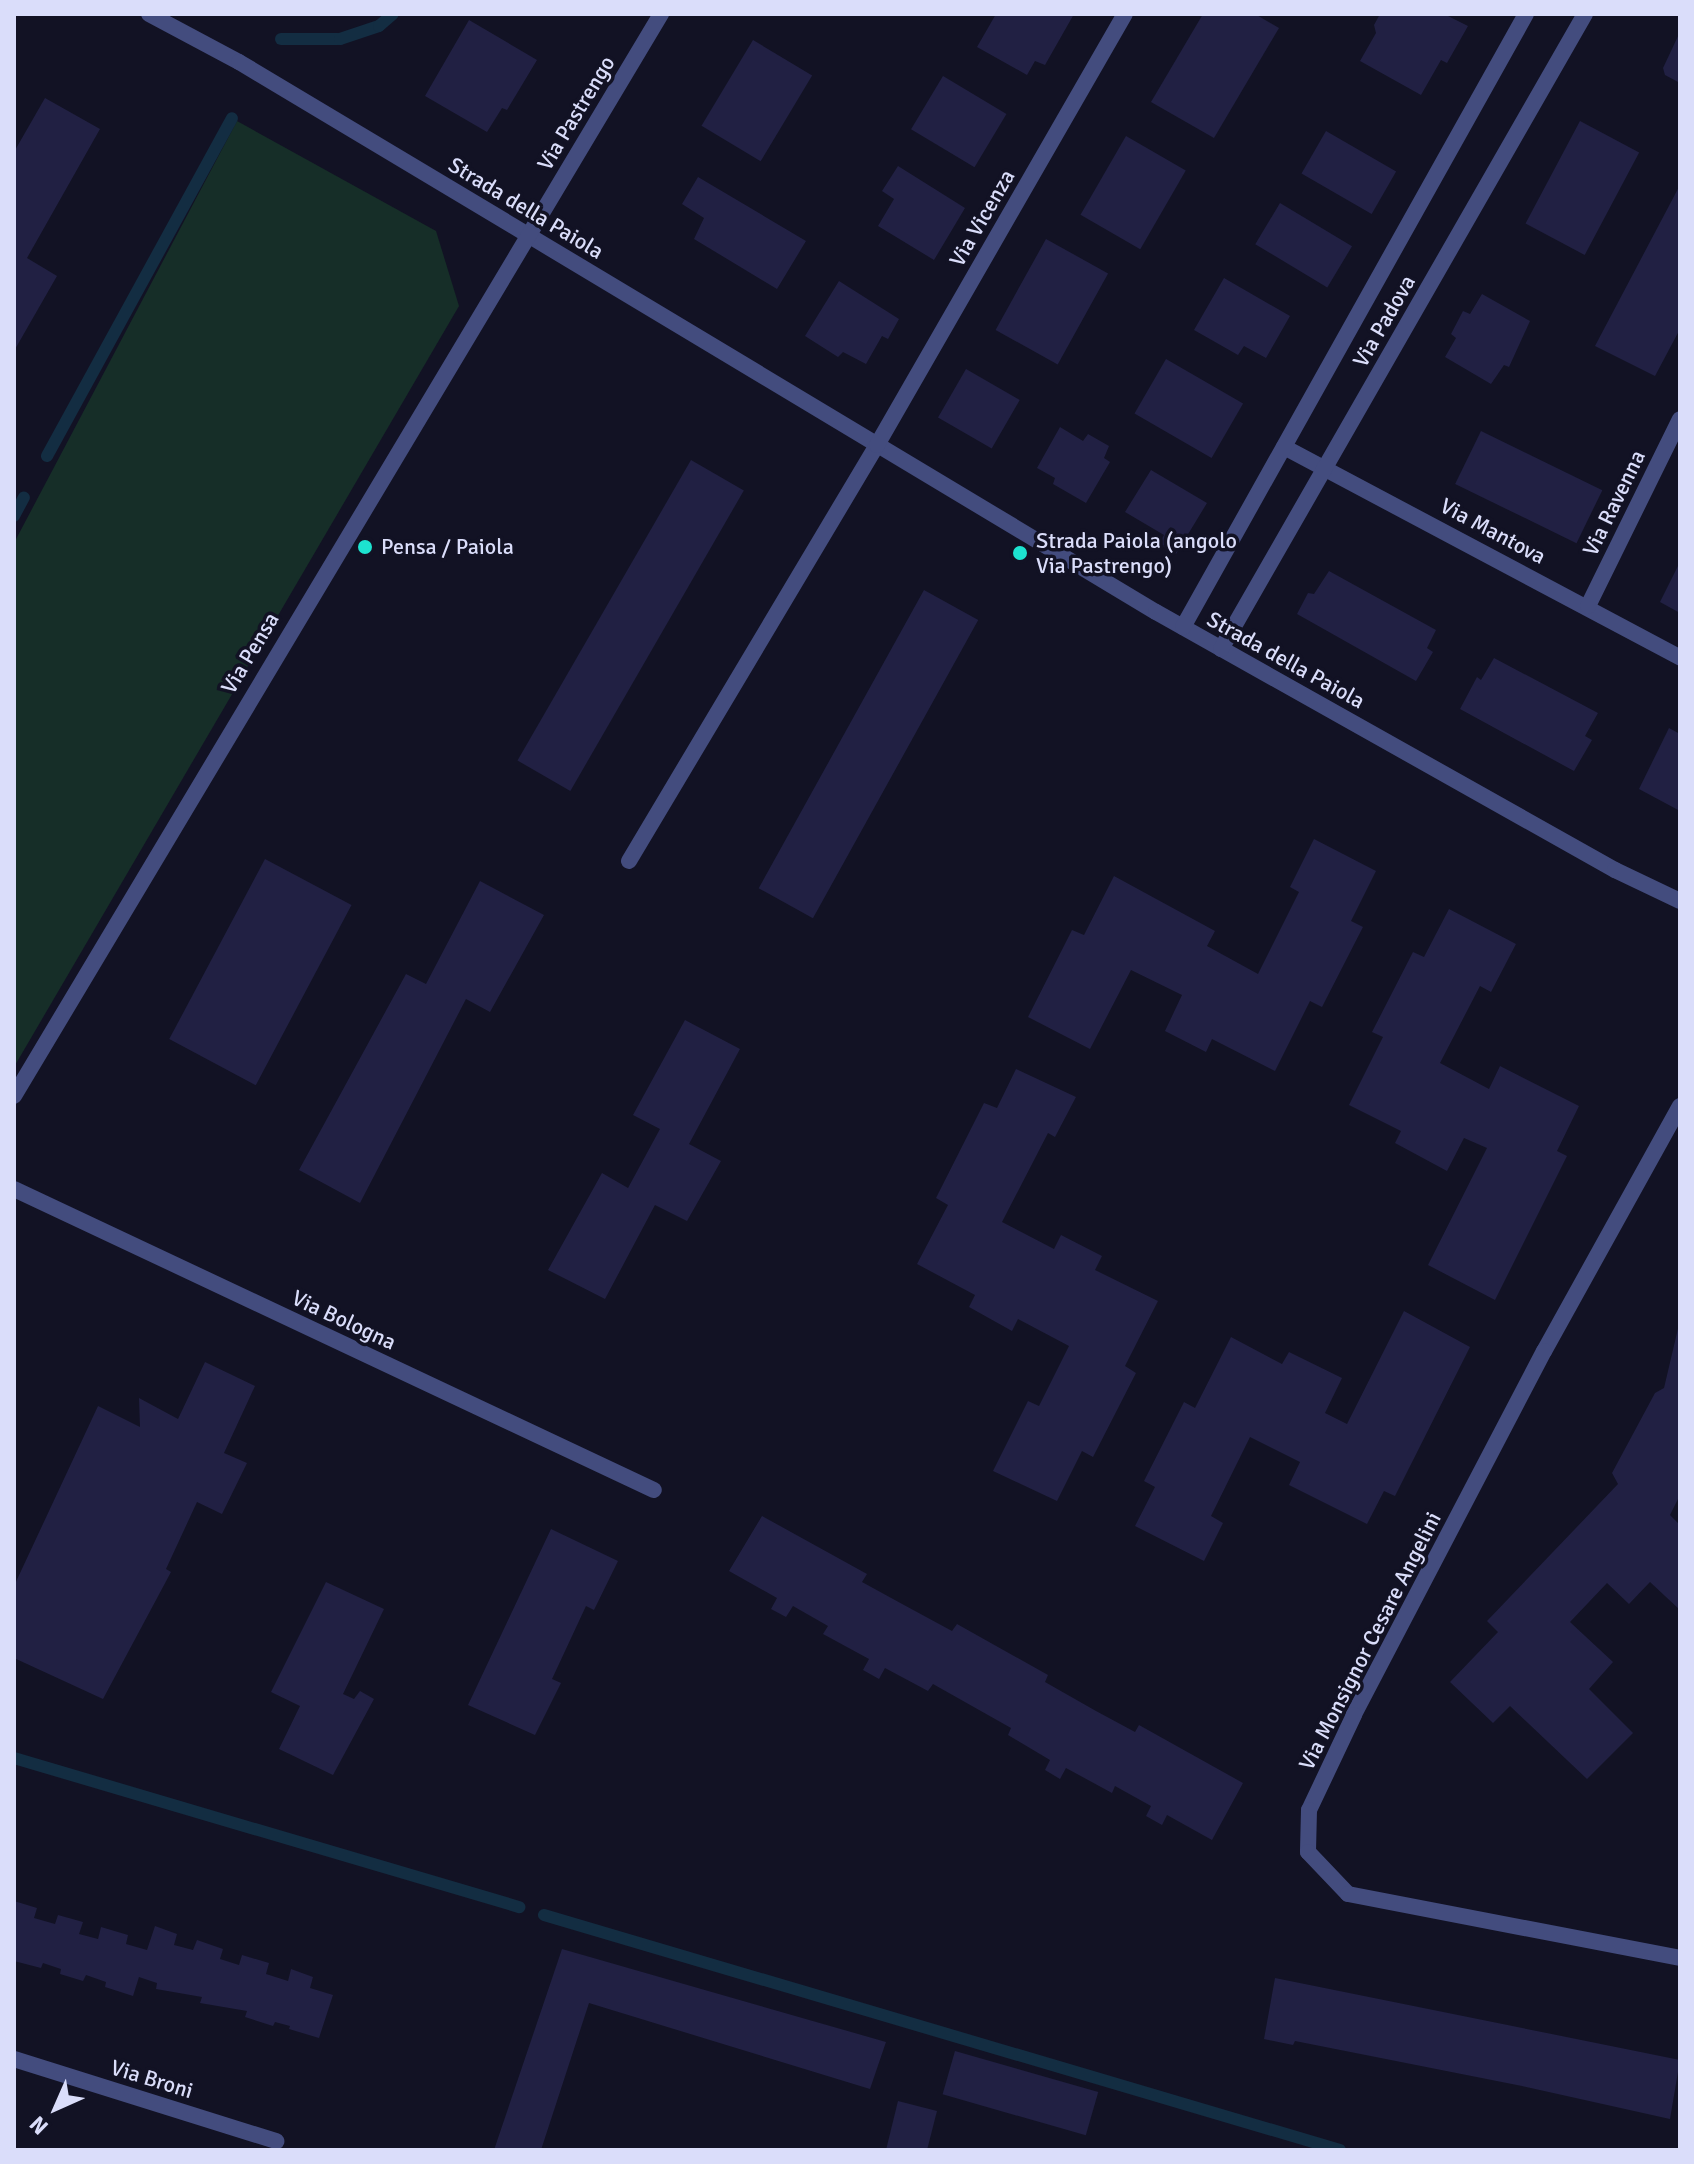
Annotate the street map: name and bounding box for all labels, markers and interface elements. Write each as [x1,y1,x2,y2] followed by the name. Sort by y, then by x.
[532,51,620,175] street label: Via Pastrengo
[444,151,608,265] street label: Strada della Paiola
[944,165,1020,271] street label: Via Vicenza
[1347,270,1421,372] street label: Via Padova
[1577,446,1651,560] street label: Via Ravenna
[1436,492,1550,570] street label: Via Mantova
[1036,527,1237,578] place label: Strada Paiola (angolo Via Pastrengo)
[381,534,514,560] place label: Pensa / Paiola
[356,538,374,556] marker: Pensa / Paiola
[1011,544,1029,562] marker: Strada Paiola (angolo Via Pastrengo)
[1203,606,1369,714] street label: Strada della Paiola
[215,608,285,698] street label: Via Pensa
[288,1284,400,1356] street label: Via Bologna
[1293,1507,1447,1775] street label: Via Monsignor Cesare Angelini
[108,2054,196,2104] street label: Via Broni
[16,2068,96,2148] north arrow
[24,2110,54,2140] text: N

